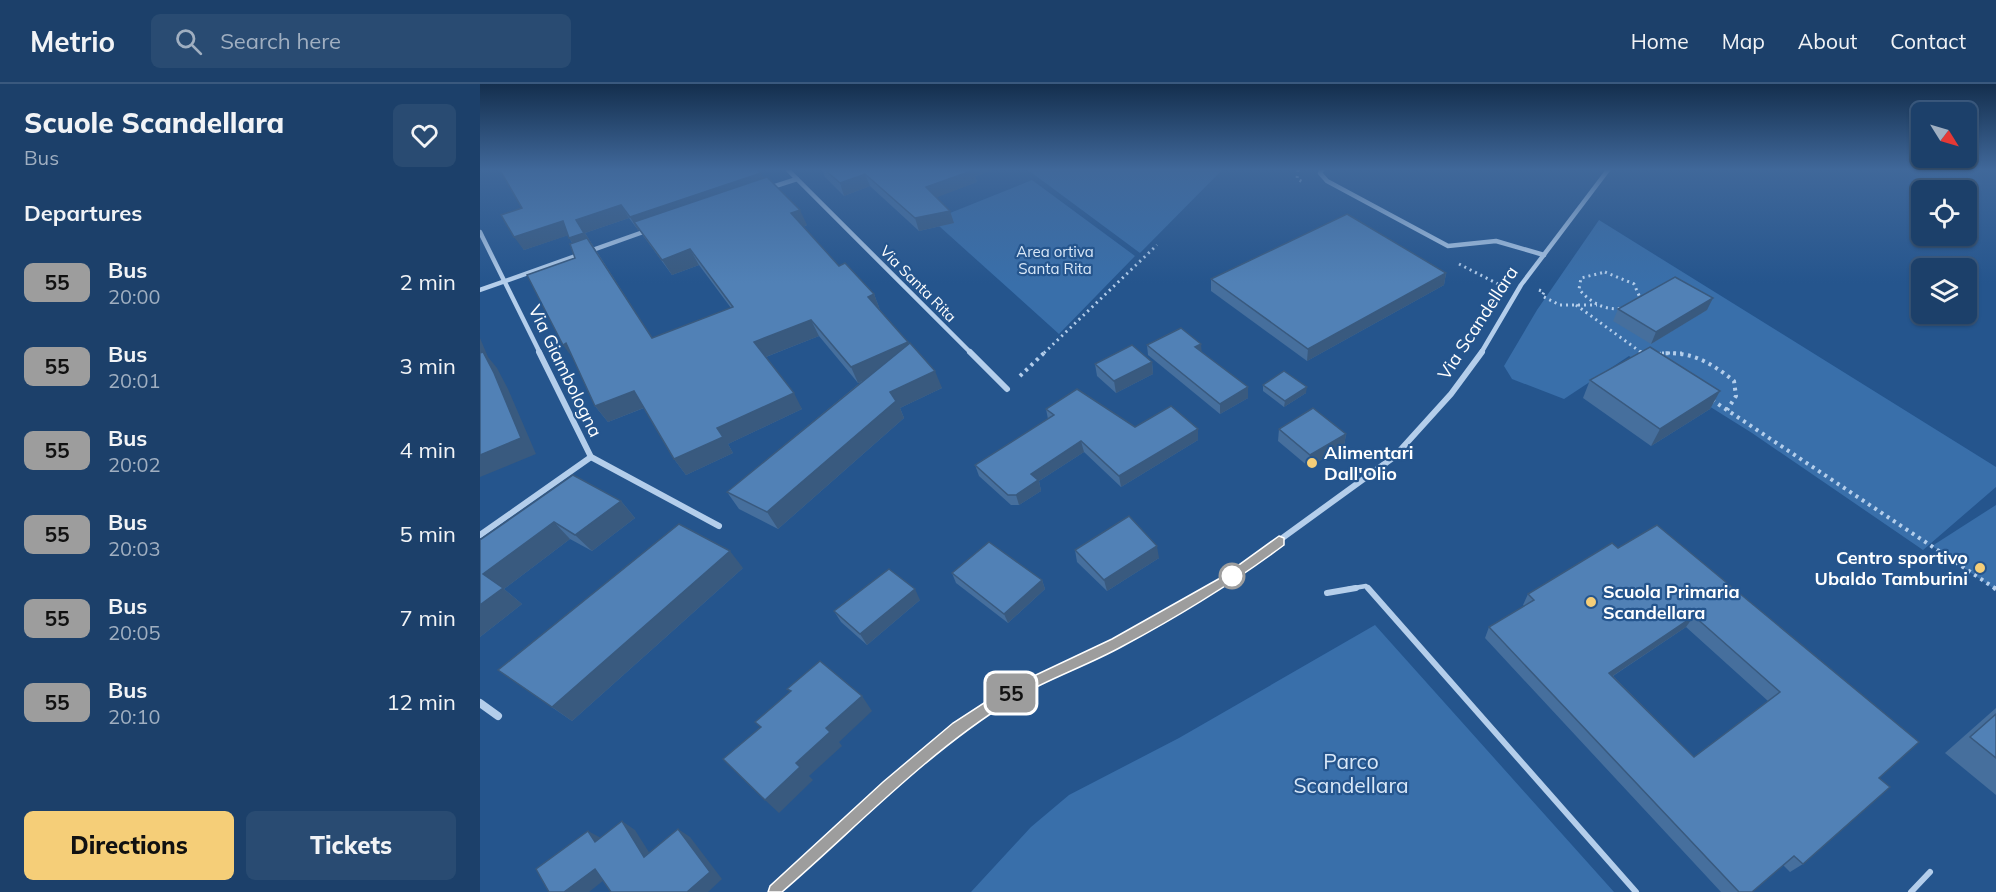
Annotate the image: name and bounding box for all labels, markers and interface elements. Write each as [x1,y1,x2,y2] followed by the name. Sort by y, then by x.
[151,14,571,68] search box
[30,24,115,59] text: Metrio
[172,25,205,58] icon: search
[220,27,341,55] text: Search here
[1631,28,1689,54] text: Home
[1722,28,1765,54] text: Map
[1798,28,1857,54] text: About
[1890,28,1966,54] text: Contact
[1911,102,1977,168] north arrow
[1911,102,1977,324] map controls
[393,104,456,167] button: heart
[24,105,284,140] text: Scuole Scandellara
[24,145,59,170] text: Bus
[1911,180,1977,246] button: locate
[24,199,142,227] text: Departures
[876,241,961,326] street label: Via Santa Rita
[1016,242,1094,278] park label: Area ortiva Santa Rita
[108,256,147,284] text: Bus
[1911,258,1977,324] button: layers
[1432,262,1523,384] street label: Via Scandellara
[400,268,456,296] text: 2 min
[44,269,70,295] text: 55
[108,284,161,309] text: 20:00
[523,301,607,441] street label: Via Giambologna
[108,340,147,368] text: Bus
[400,352,456,380] text: 3 min
[44,353,70,379] text: 55
[108,368,161,393] text: 20:01
[108,424,147,452] text: Bus
[400,436,456,464] text: 4 min
[44,437,70,463] text: 55
[1324,441,1414,485] place label: Alimentari Dall'Olio
[108,452,161,477] text: 20:02
[1305,456,1319,470] marker: Alimentari Dall'Olio
[108,508,147,536] text: Bus
[400,520,456,548] text: 5 min
[44,521,70,547] text: 55
[108,536,161,561] text: 20:03
[1815,546,1968,590] place label: Centro sportivo Ubaldo Tamburini
[1973,561,1987,575] marker: Centro sportivo Ubaldo Tamburini
[1219,563,1245,589] unlabelled marker
[1603,580,1740,624] place label: Scuola Primaria Scandellara
[108,592,147,620] text: Bus
[1584,595,1598,609] marker: Scuola Primaria Scandellara
[400,604,456,632] text: 7 min
[44,605,70,631] text: 55
[108,620,161,645] text: 20:05
[984,674,1038,712] line badge: 55
[108,676,147,704] text: Bus
[998,680,1024,706] text: 55
[386,688,456,716] text: 12 min
[44,689,70,715] text: 55
[108,704,161,729] text: 20:10
[1293,748,1409,798] park label: Parco Scandellara
[24,811,234,880] button: Directions
[246,811,456,880] button: Tickets

